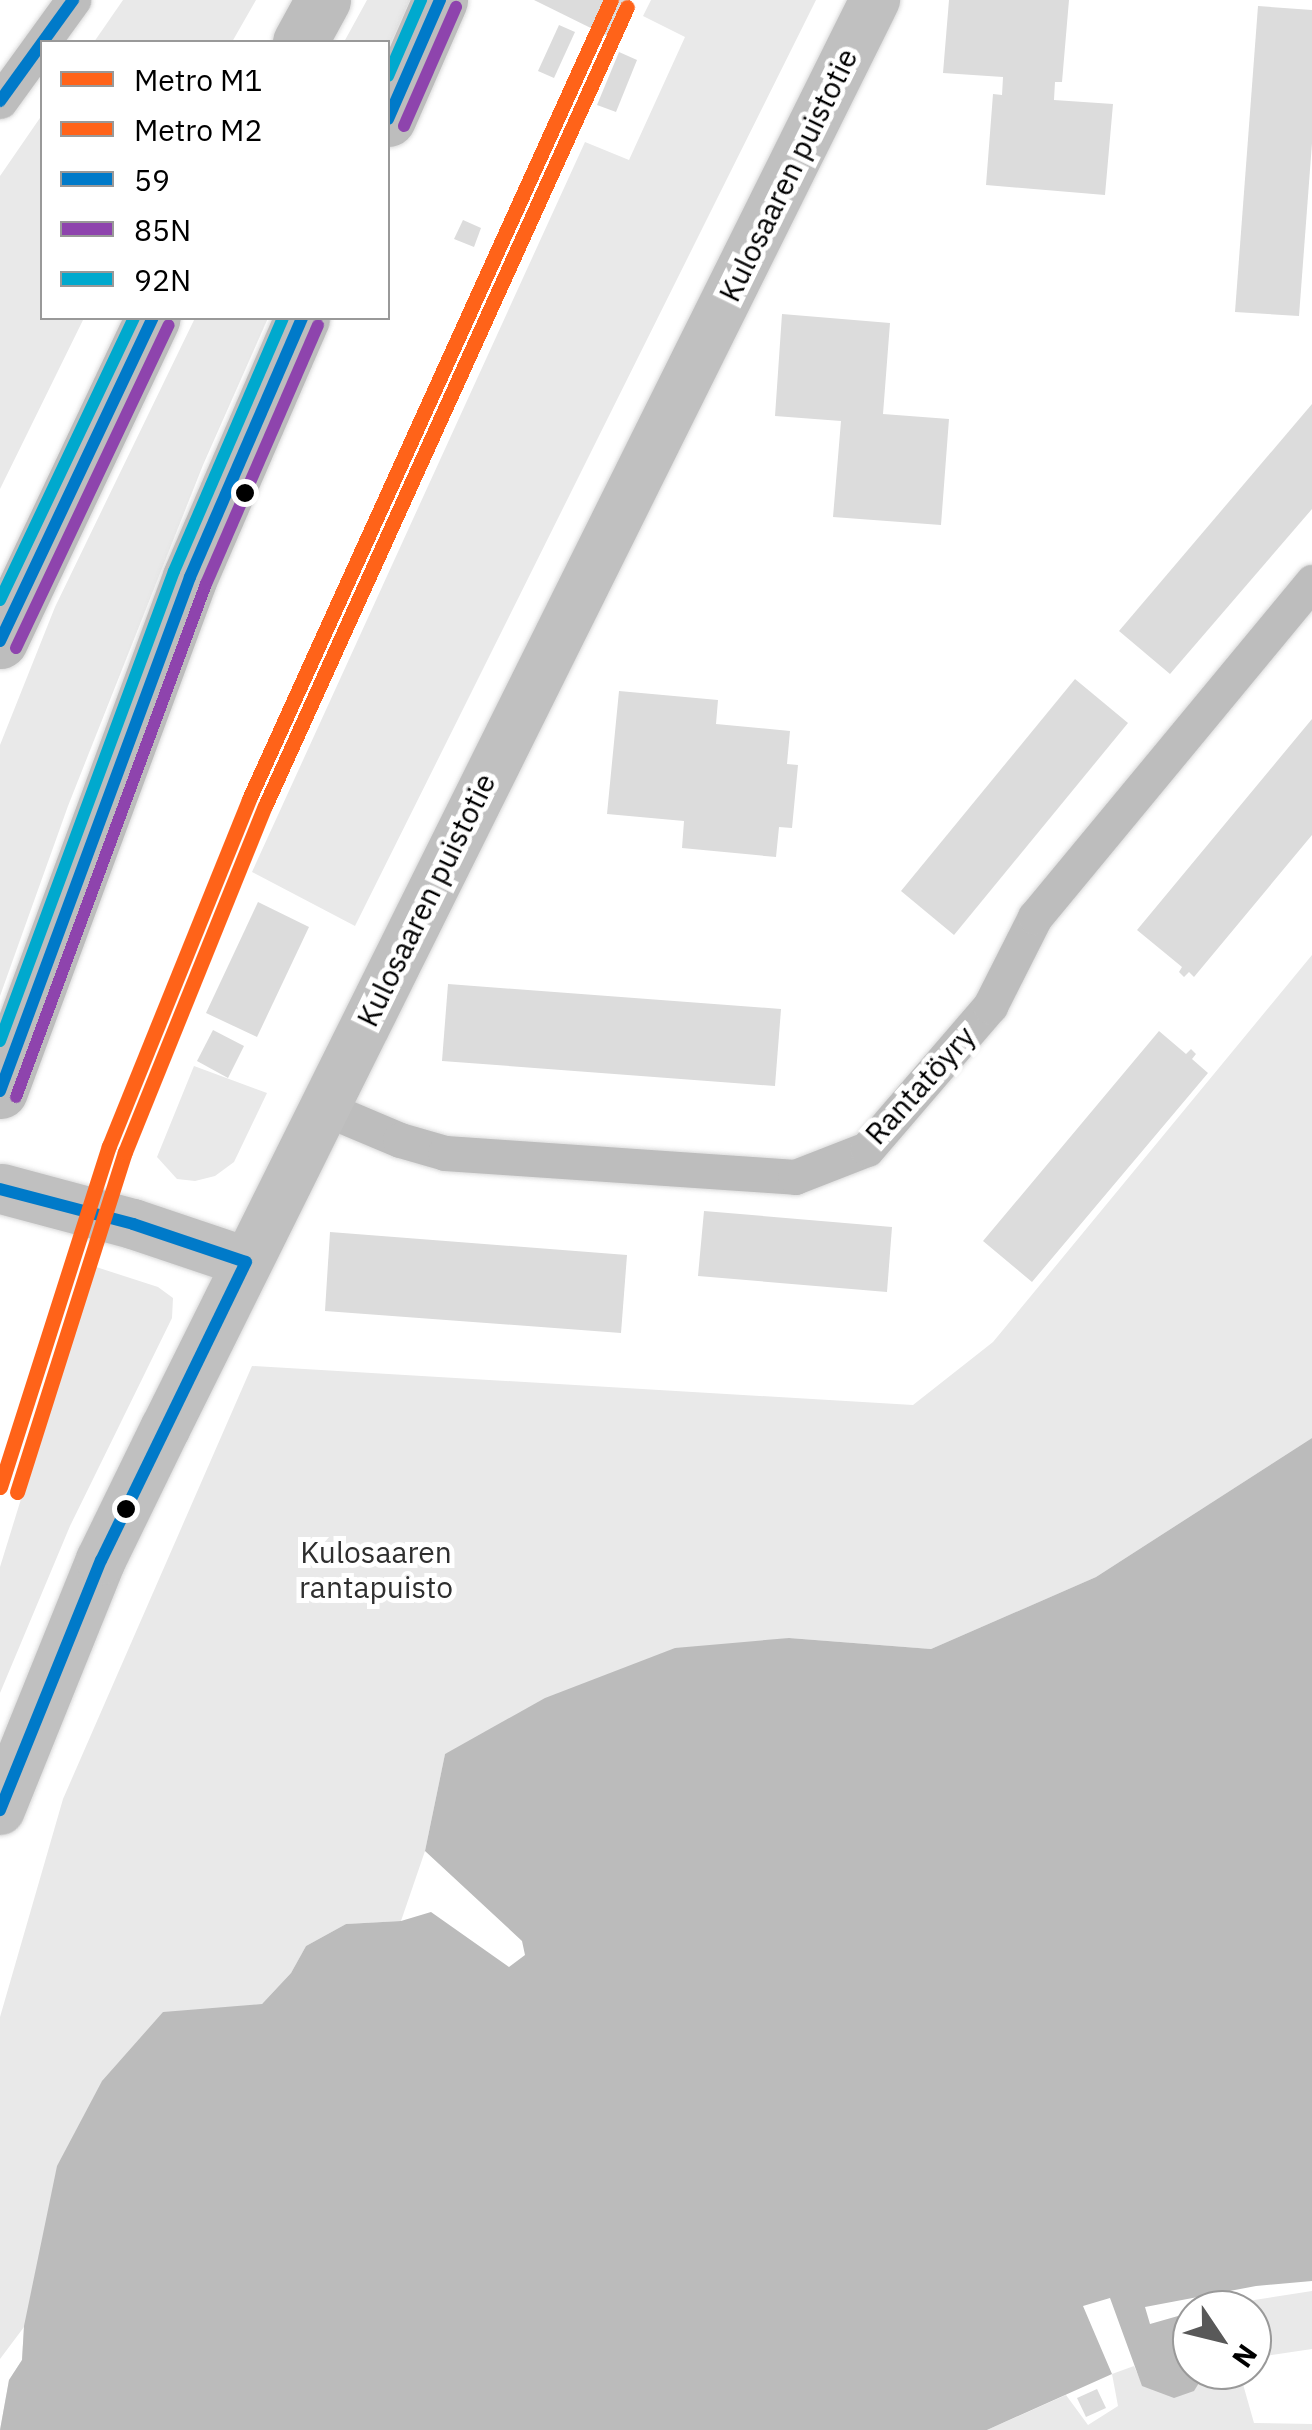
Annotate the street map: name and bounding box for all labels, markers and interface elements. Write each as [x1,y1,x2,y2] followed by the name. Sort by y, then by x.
[40,40,390,320] legend
[711,43,865,307] street label: Kulosaaren puistotie
[134,60,262,99] text: Metro M1
[134,110,262,149] text: Metro M2
[134,160,170,199] text: 59
[134,210,191,249] text: 85N
[134,260,191,299] text: 92N
[235,483,255,503] unlabelled marker
[349,768,503,1032] street label: Kulosaaren puistotie
[858,1018,982,1152] street label: Rantatöyry
[116,1499,136,1519] unlabelled marker
[299,1534,453,1604] park label: Kulosaaren rantapuisto
[1172,2290,1272,2390] north arrow
[1224,2337,1266,2375] text: N

